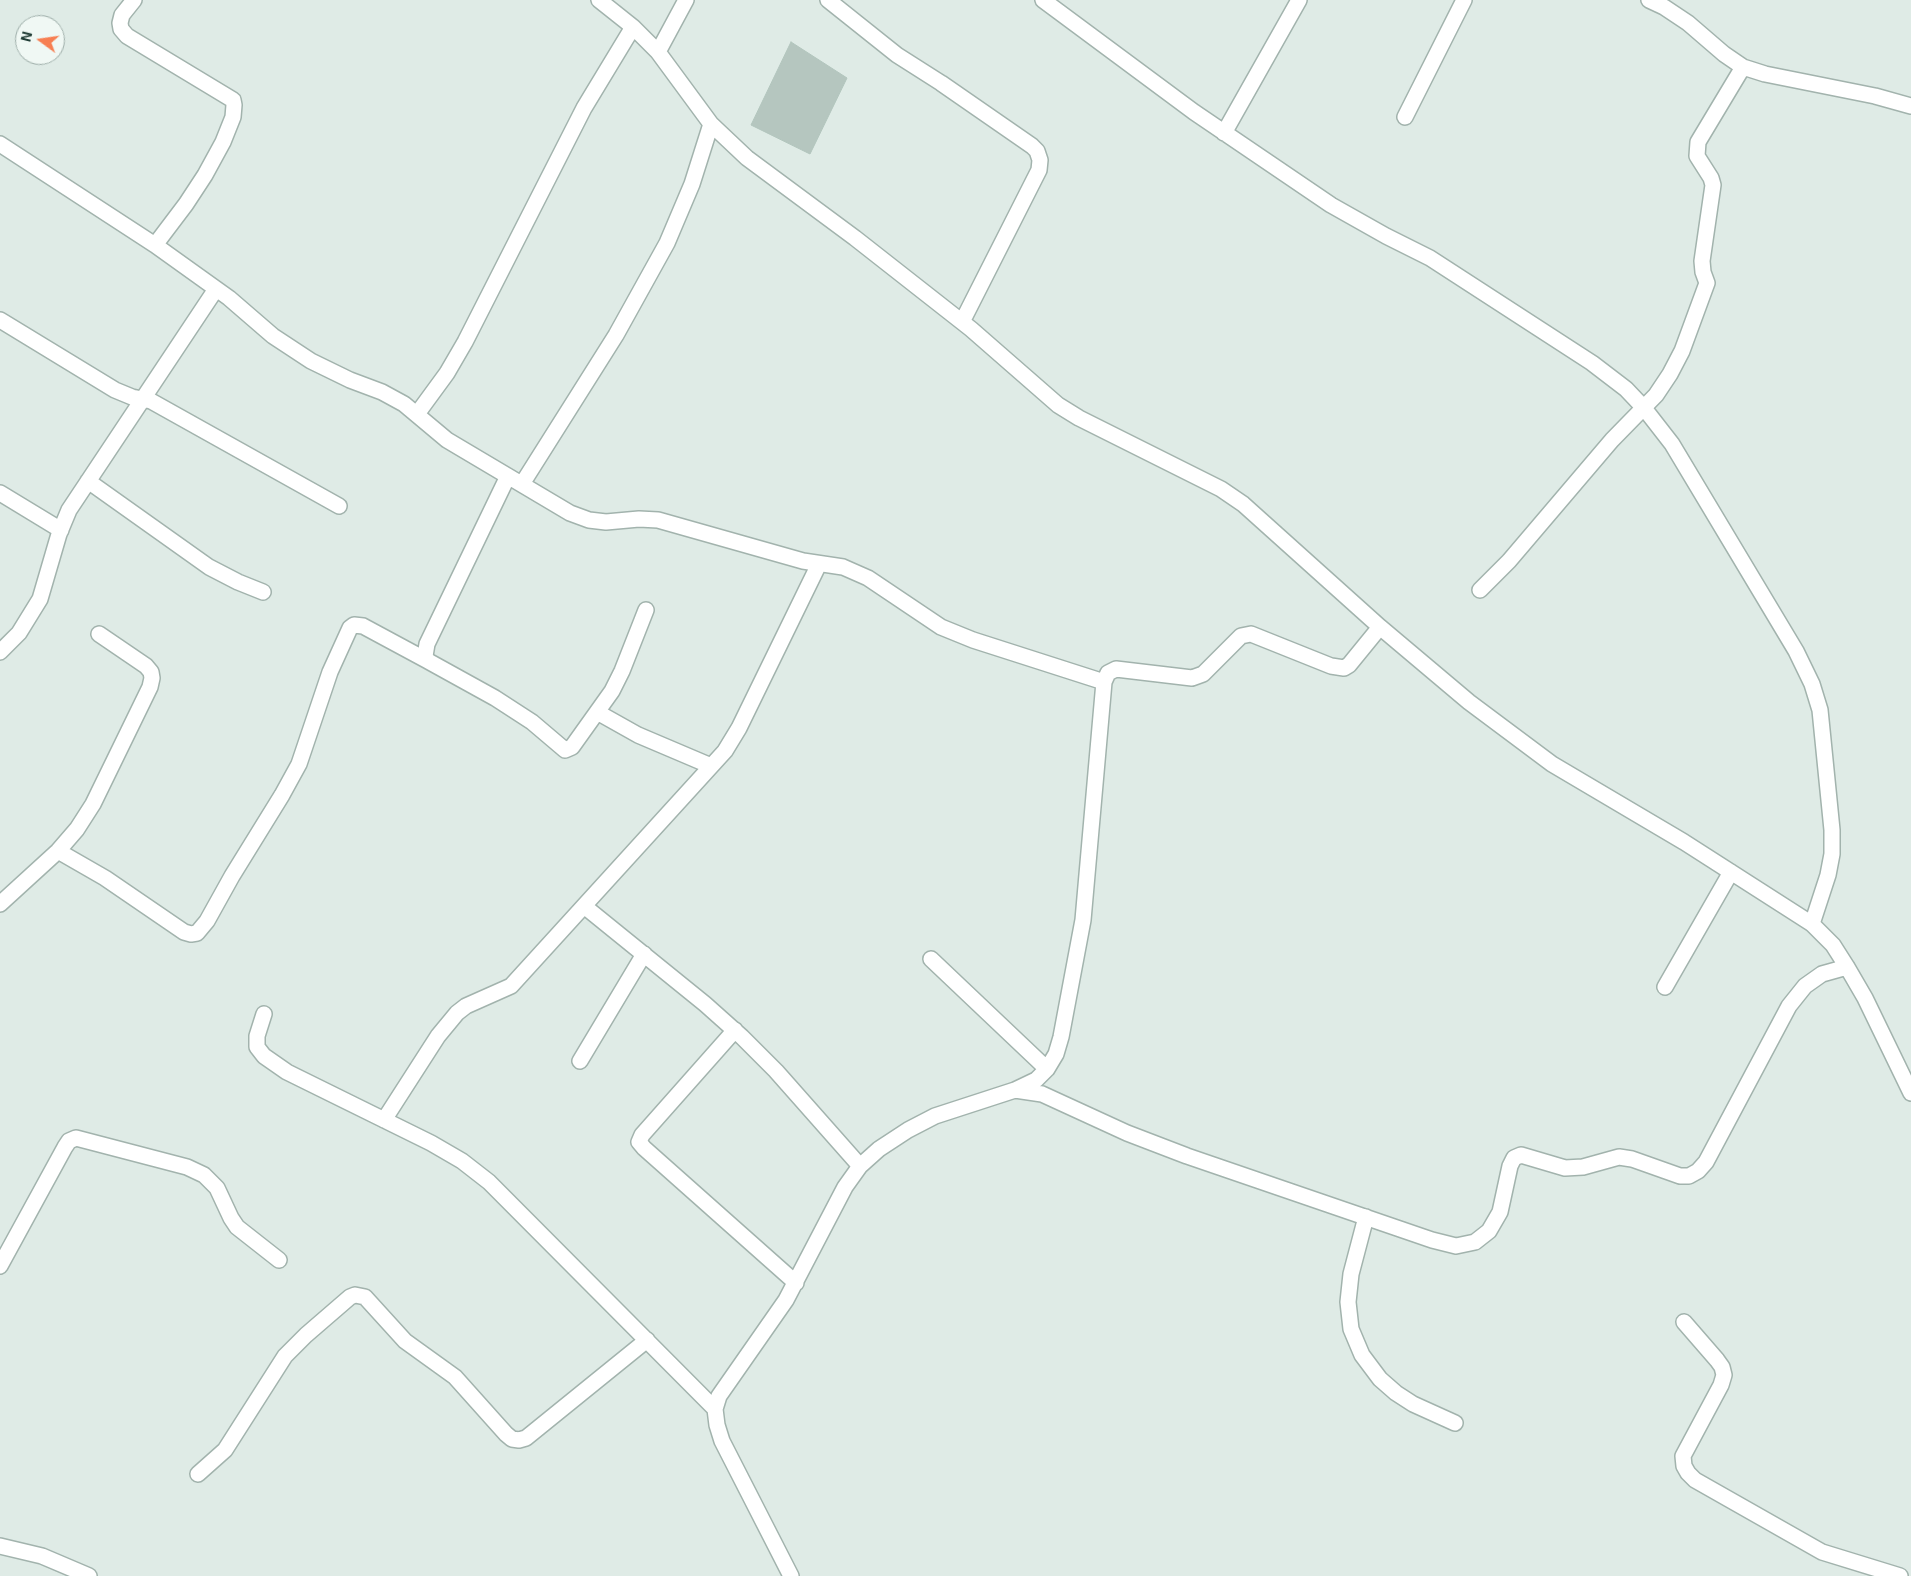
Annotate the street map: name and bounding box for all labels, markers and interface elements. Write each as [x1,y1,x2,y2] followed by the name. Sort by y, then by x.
[15,15,65,65] north arrow
[16,30,35,43] text: N

